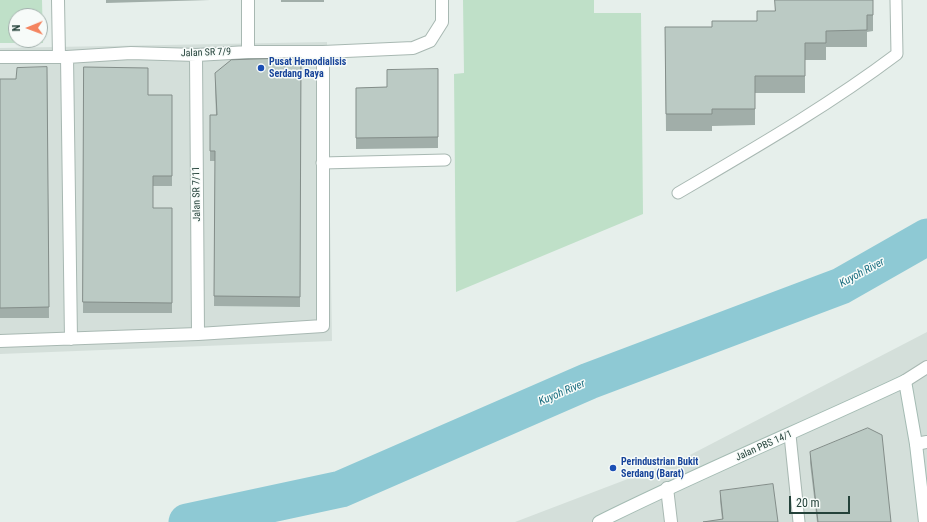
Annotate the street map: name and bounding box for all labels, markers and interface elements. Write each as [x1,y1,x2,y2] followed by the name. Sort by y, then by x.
[8,8,48,48] north arrow
[10,25,23,32] text: N
[181,46,231,60] street label: Jalan SR 7/9
[269,56,346,80] place label: Pusat Hemodialisis Serdang Raya
[256,63,266,73] marker: Pusat Hemodialisis Serdang Raya
[191,166,203,222] street label: Jalan SR 7/11
[837,256,887,290] water label: Kuyoh River
[537,377,587,409] water label: Kuyoh River
[734,428,794,464] street label: Jalan PBS 14/1
[621,456,698,480] place label: Perindustrian Bukit Serdang (Barat)
[608,463,618,473] marker: Perindustrian Bukit Serdang (Barat)
[791,488,852,514] scale bar
[796,496,820,510] text: 20 m

